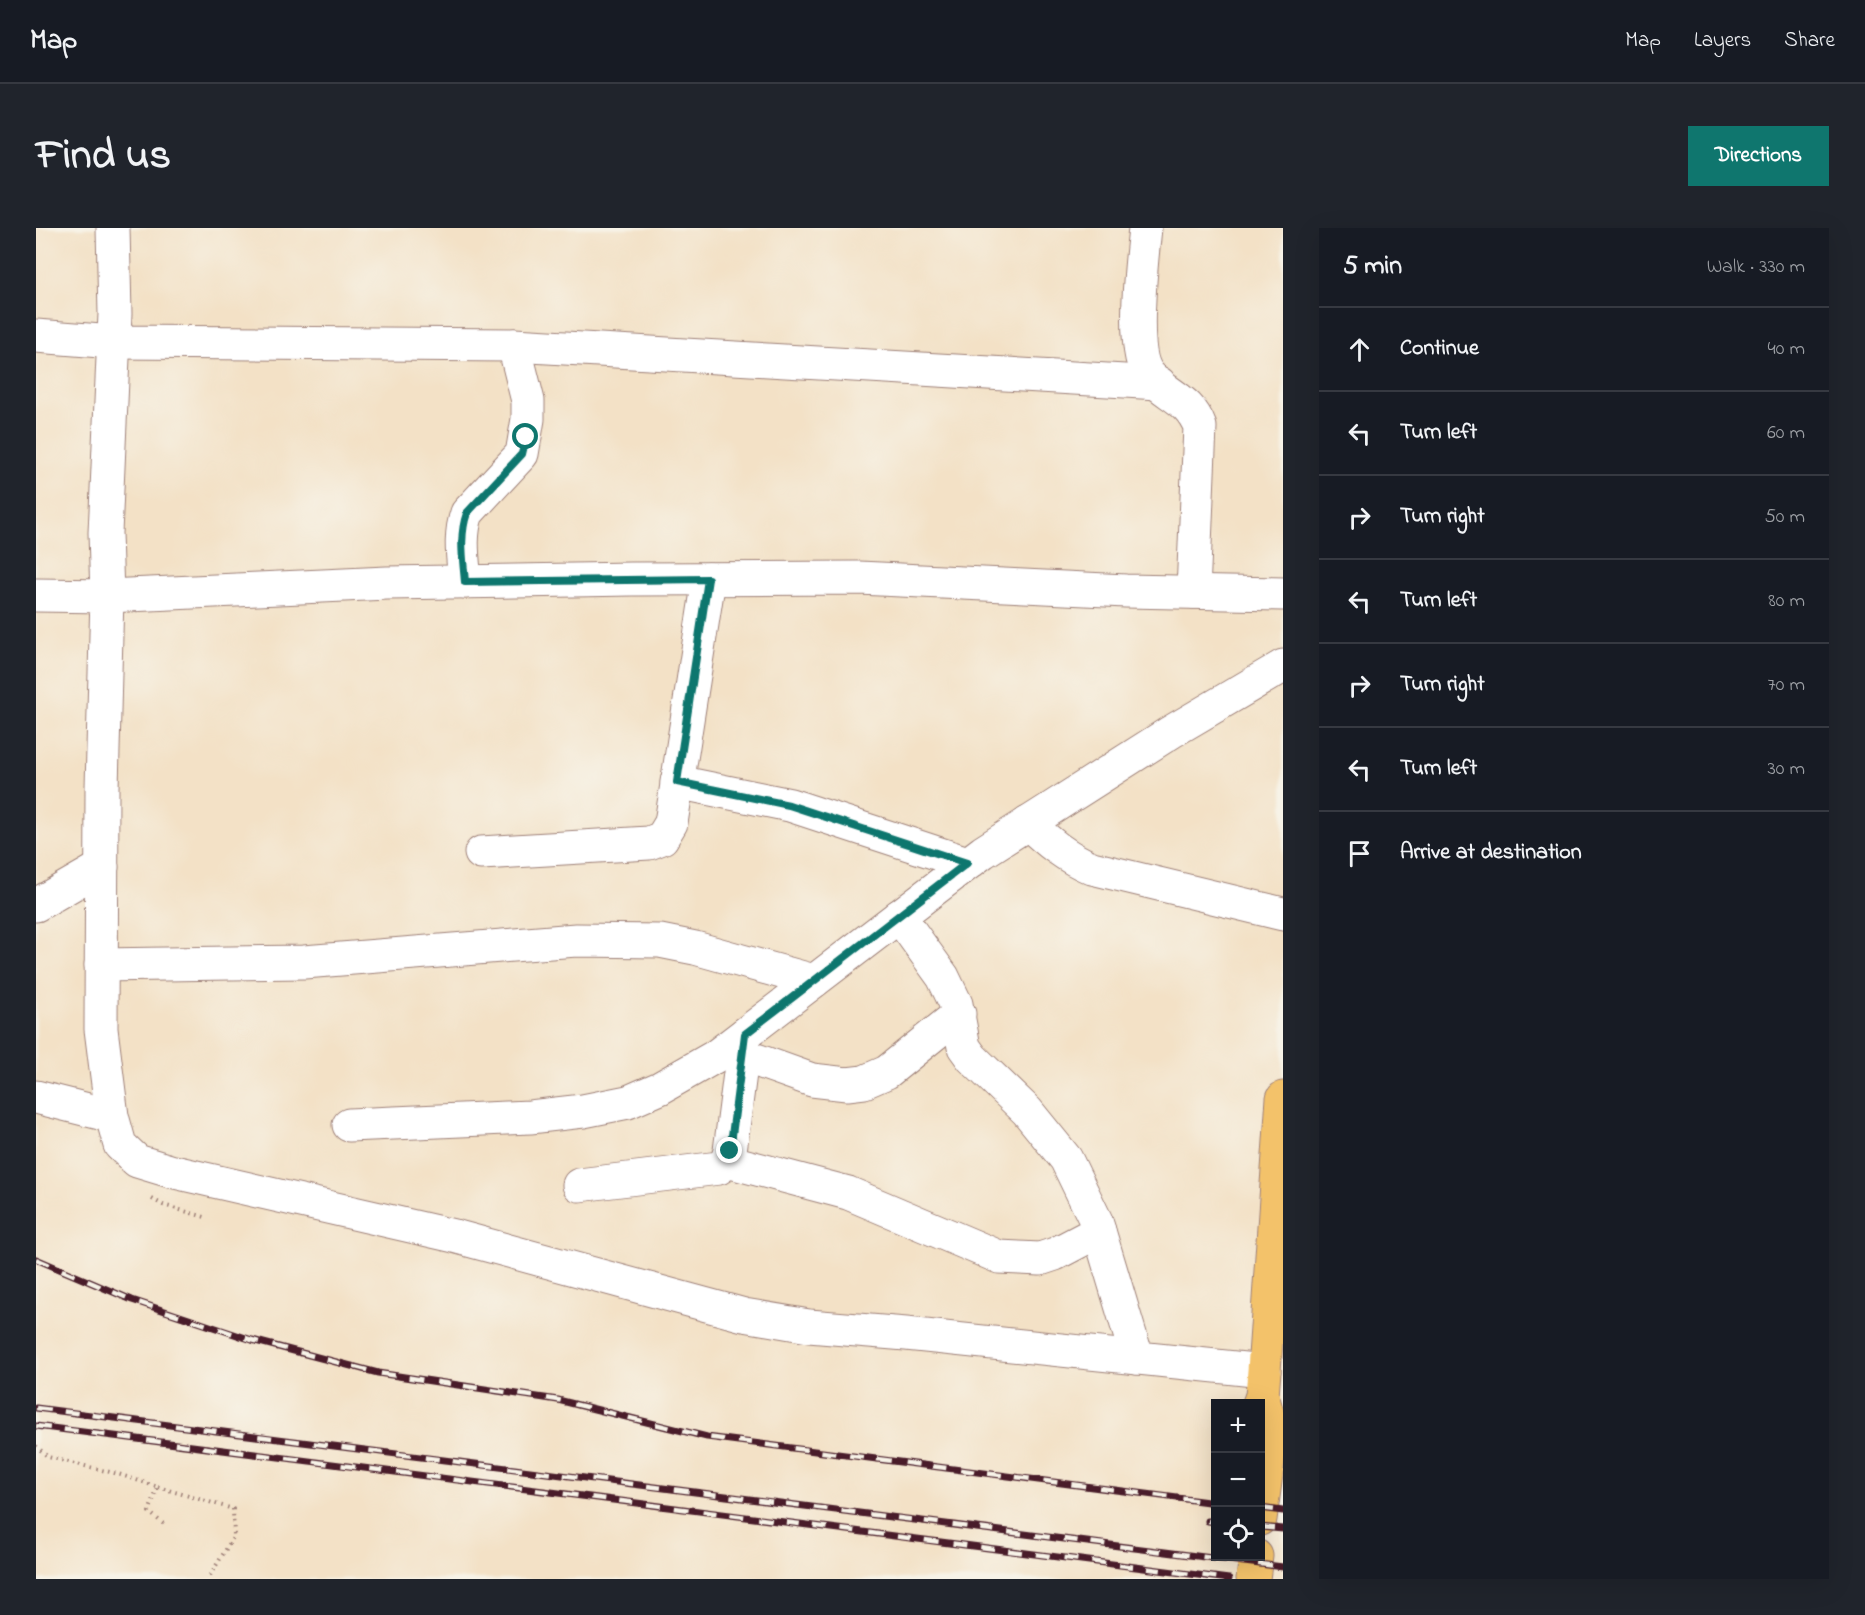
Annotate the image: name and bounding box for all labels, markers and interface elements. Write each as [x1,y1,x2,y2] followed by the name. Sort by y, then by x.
[30,21,77,62] text: Map
[1625,26,1661,56] text: Map
[1694,26,1751,56] text: Layers
[1784,26,1835,56] text: Share
[36,126,171,187] text: Find us
[1688,126,1829,186] button: Directions
[1343,248,1402,286] text: 5 min
[1707,253,1805,282] text: Walk · 330 m
[1343,333,1376,366] icon: ahead
[1400,333,1479,365] text: Continue
[1768,335,1805,364] text: 40 m
[1343,417,1376,450] icon: left
[1400,417,1477,449] text: Turn left
[1767,419,1805,448] text: 60 m
[512,423,538,449] route start
[1343,501,1376,534] icon: right
[1400,501,1485,533] text: Turn right
[1764,503,1805,532] text: 50 m
[1343,585,1376,618] icon: left
[1400,585,1477,617] text: Turn left
[1768,587,1805,616] text: 80 m
[1343,669,1376,702] icon: right
[1400,669,1485,701] text: Turn right
[1768,671,1805,700] text: 70 m
[1343,753,1376,786] icon: left
[1400,753,1477,785] text: Turn left
[1768,755,1805,784] text: 30 m
[1343,837,1376,870] icon: arrive
[1400,837,1582,869] text: Arrive at destination
[716,1137,742,1163] route end
[1211,1399,1265,1561] map controls
[1211,1399,1265,1453] button: +
[1211,1453,1265,1507] button: −
[1211,1507,1265,1561] button: locate

